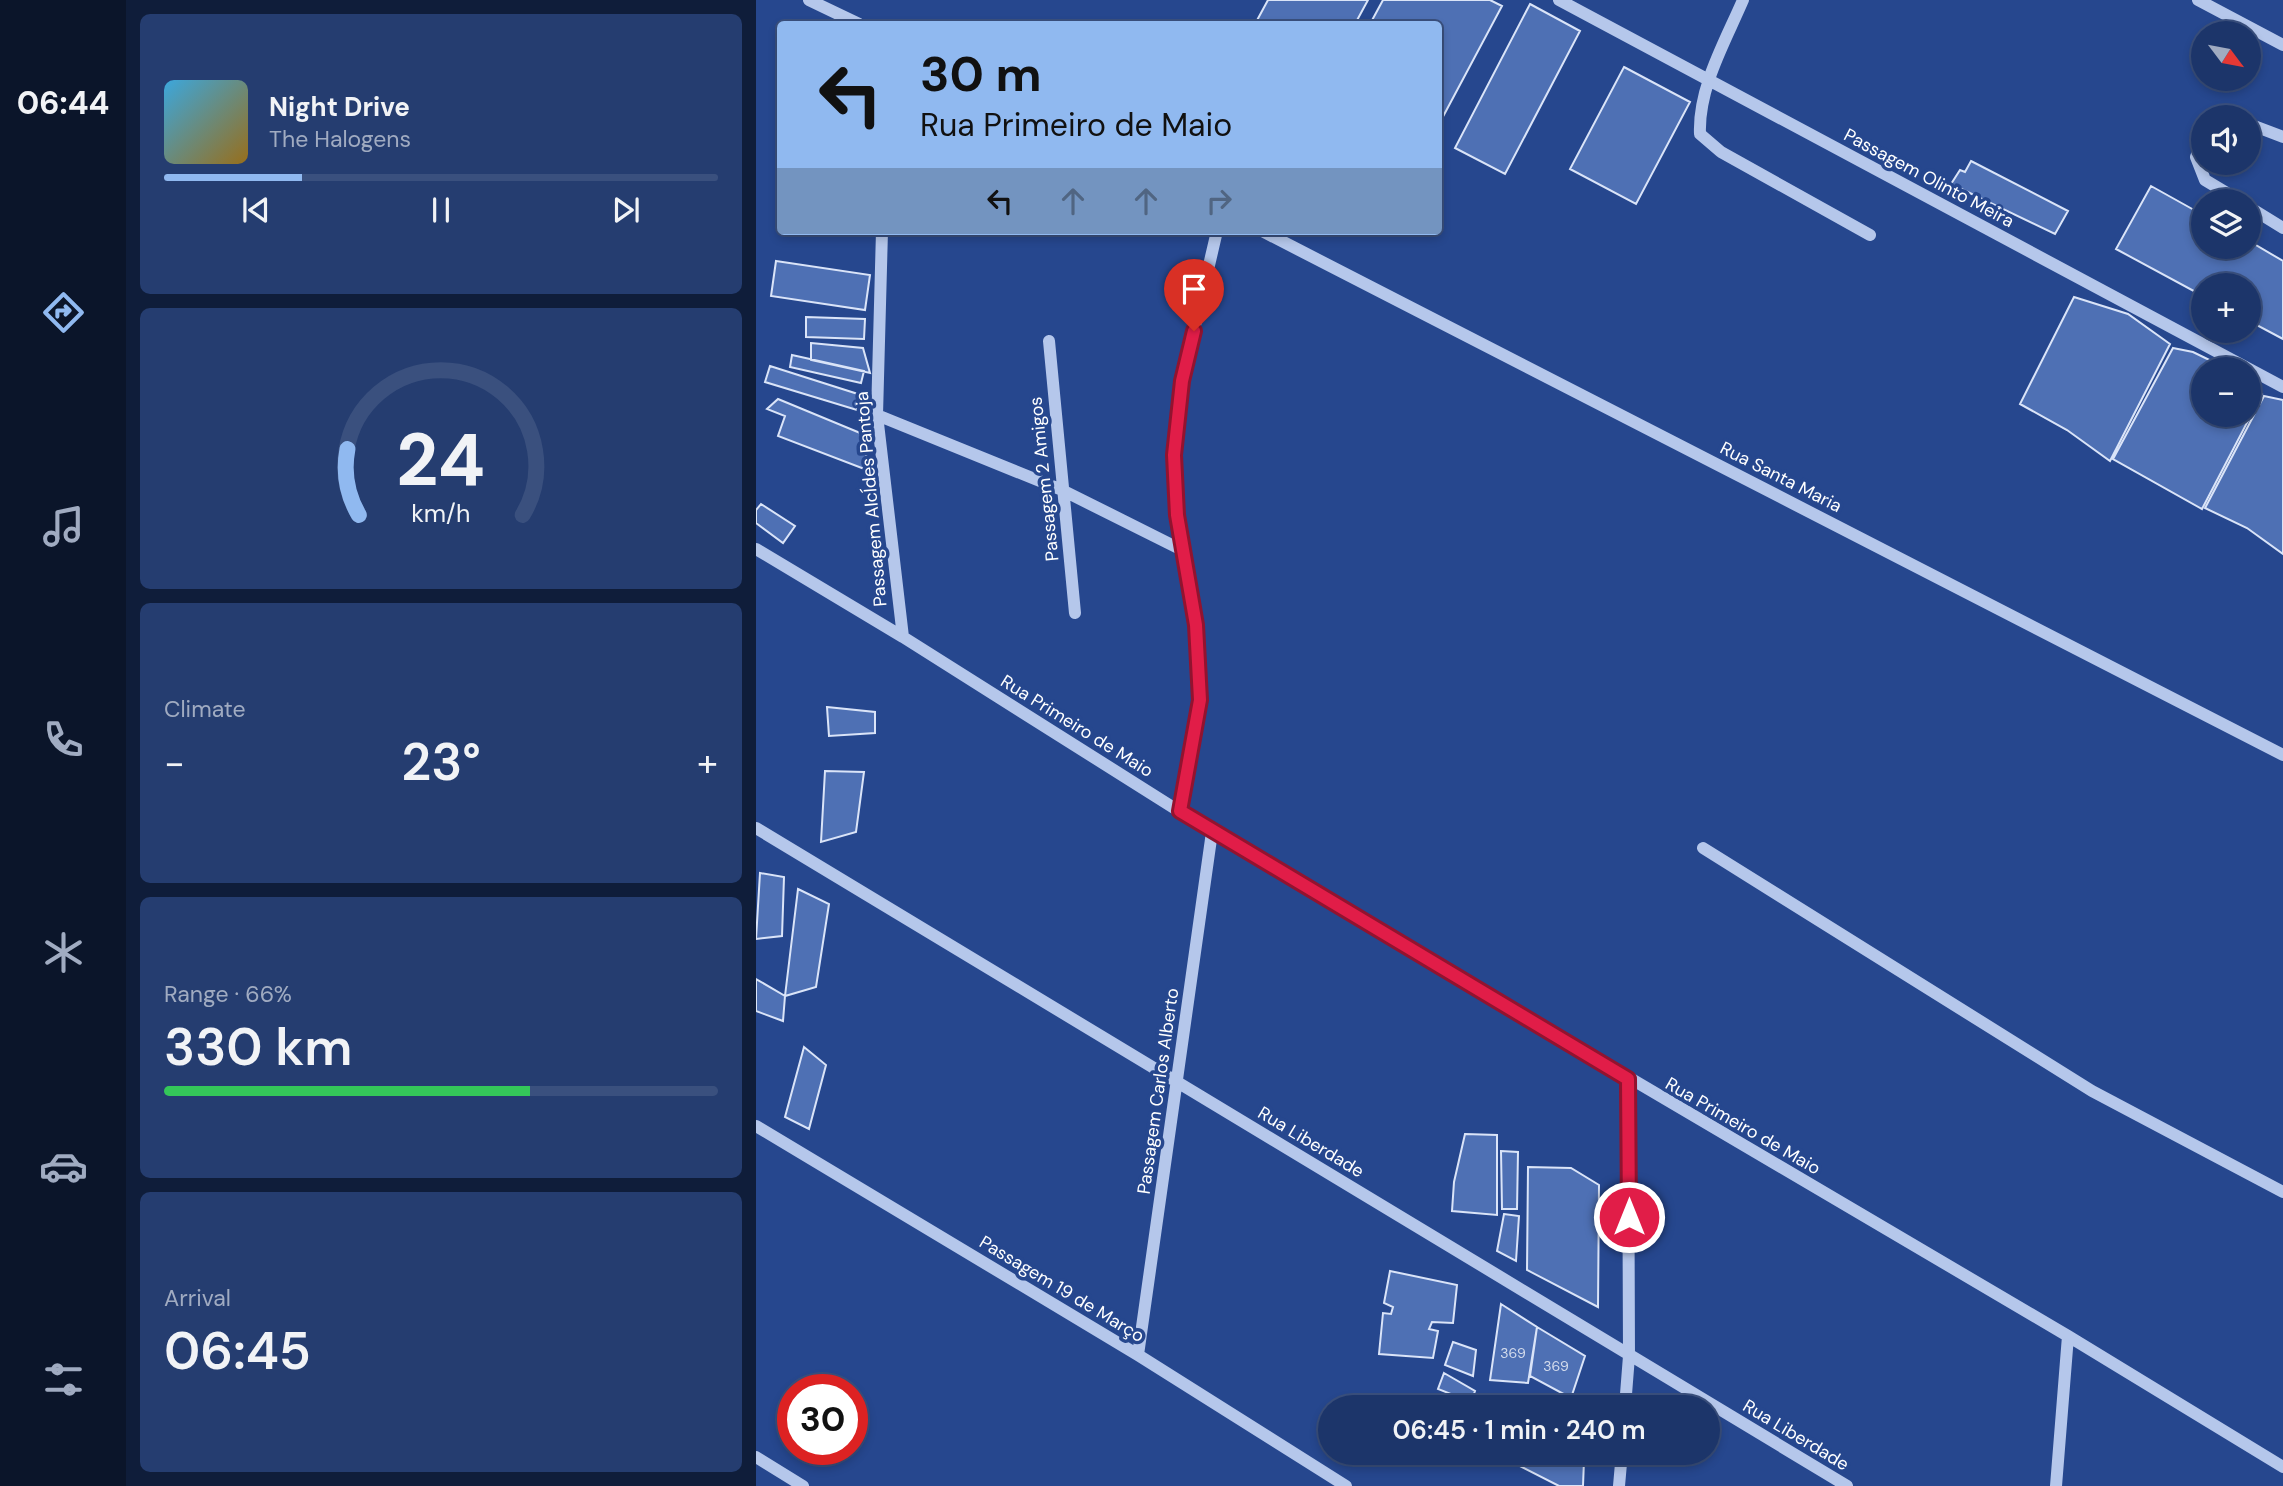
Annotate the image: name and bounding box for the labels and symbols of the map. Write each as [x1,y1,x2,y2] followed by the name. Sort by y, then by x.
[2191,21,2261,91] north arrow
[1840,123,2018,233] street label: Passagem Olinto Meira
[1164,259,1224,331] pin
[850,390,892,608] street label: Passagem AlcÍdes Pantoja
[1023,396,1065,562] street label: Passagem 2 Amigos
[1716,436,1846,518] street label: Rua Santa Maria
[996,669,1158,783] street label: Rua Primeiro de Maio
[1132,986,1184,1196] street label: Passagem Carlos Alberto
[1661,1072,1825,1180] street label: Rua Primeiro de Maio
[1253,1101,1369,1183] street label: Rua Liberdade
[1592,1180,1666,1254] position arrow
[975,1230,1149,1348] street label: Passagem 19 de Março
[1500,1344,1526,1362] house number: 369
[1543,1357,1569,1375] house number: 369
[777,1374,868,1465] speed limit sign: 30
[1738,1394,1854,1476] street label: Rua Liberdade

